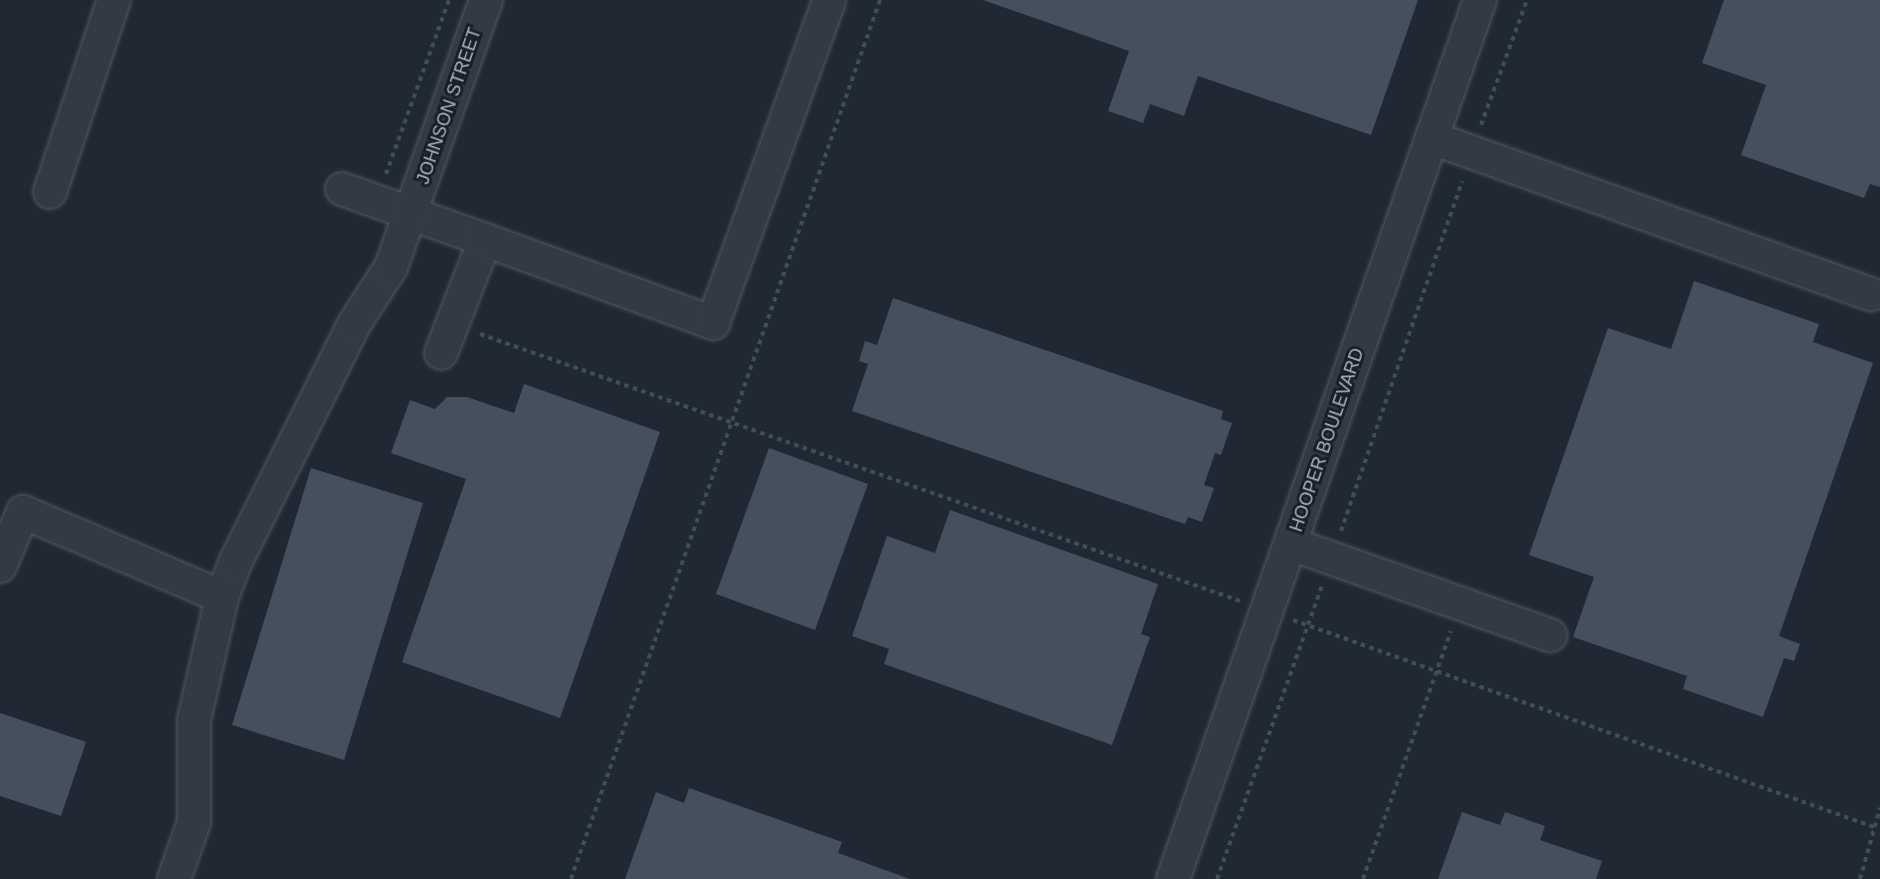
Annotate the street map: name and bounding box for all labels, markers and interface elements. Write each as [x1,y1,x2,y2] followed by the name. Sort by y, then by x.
[412,25,486,187] street label: JOHNSON STREET
[1285,345,1369,535] street label: HOOPER BOULEVARD

